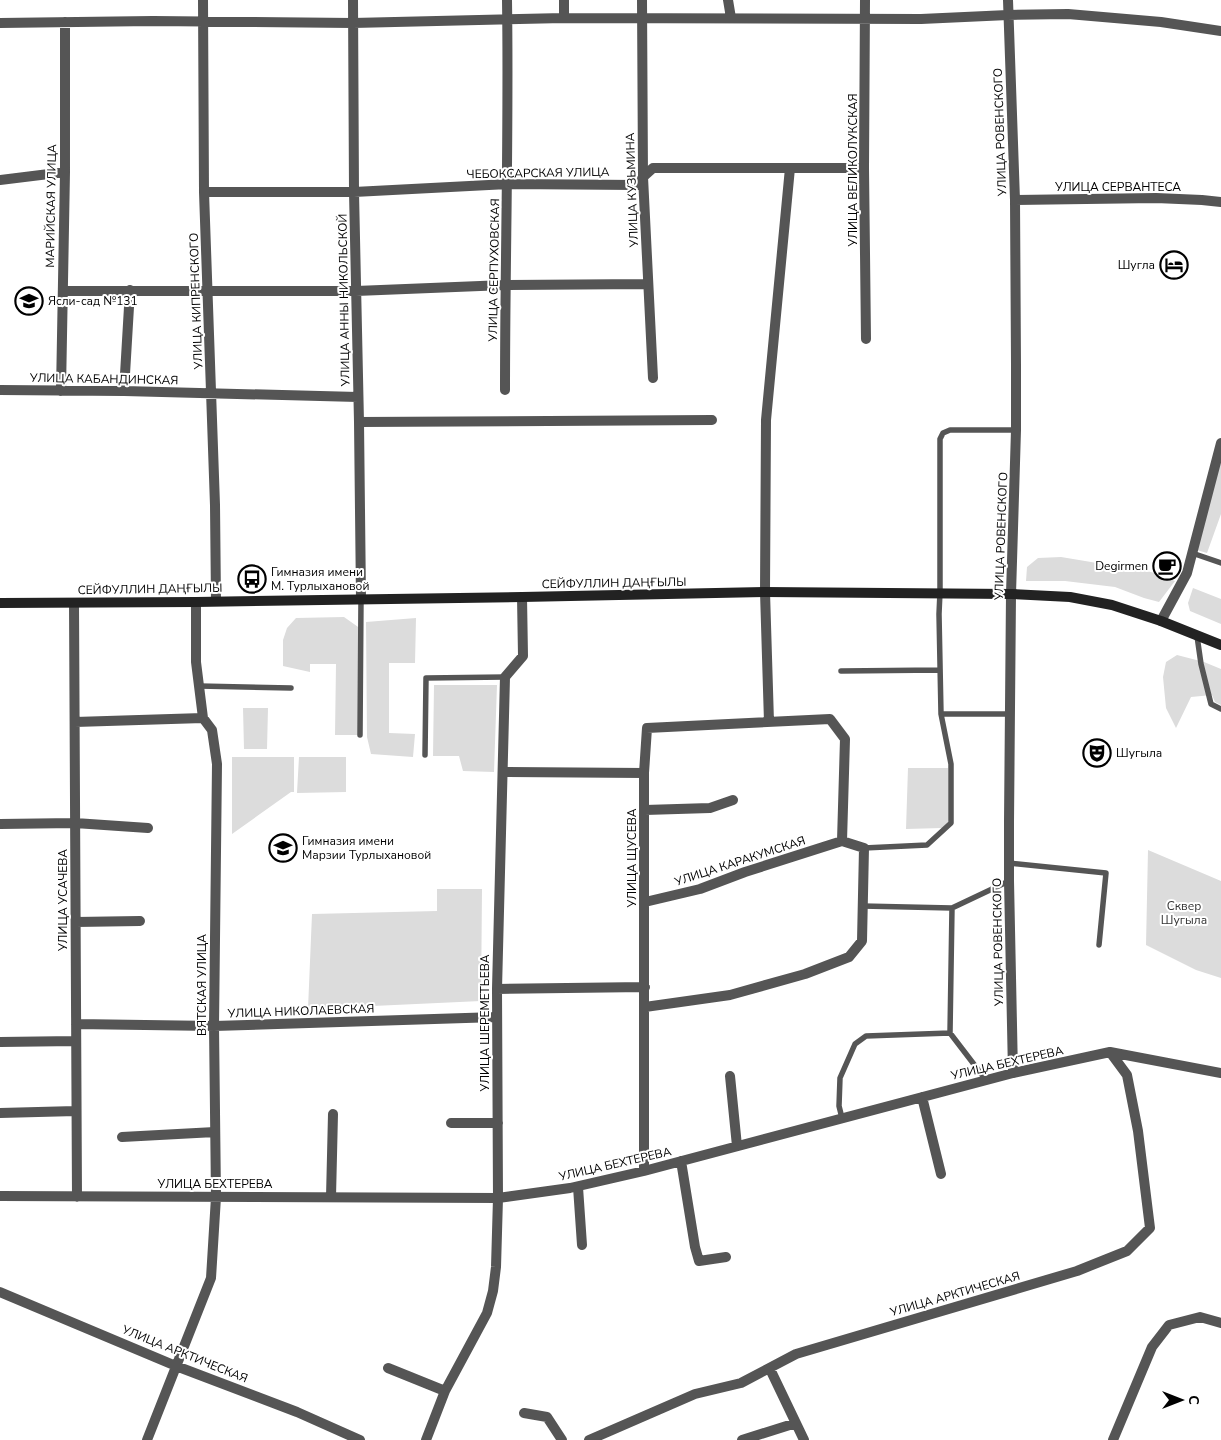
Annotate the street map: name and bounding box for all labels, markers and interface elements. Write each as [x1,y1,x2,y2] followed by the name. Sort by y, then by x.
[990,68,1010,197] street label: УЛИЦА РОВЕНСКОГО
[845,93,861,248] street label: УЛИЦА ВЕЛИКОЛУКСКАЯ
[622,132,642,249] street label: УЛИЦА КУЗЬМИНА
[42,144,60,268] street label: МАРИЙСКАЯ УЛИЦА
[466,164,610,182] street label: ЧЕБОКСАРСКАЯ УЛИЦА
[1054,179,1181,195] street label: УЛИЦА СЕРВАНТЕСА
[485,198,503,343] street label: УЛИЦА СЕРПУХОВСКАЯ
[334,214,354,387] street label: УЛИЦА АННЫ НИКОЛЬСКОЙ
[186,232,206,371] street label: УЛИЦА КИПРЕНСКОГО
[1159,250,1189,280] hotel icon: Шугла
[1118,257,1155,273] place label: Шугла
[14,286,44,316] school or university icon: Ясли-сад №131
[48,293,138,309] place label: Ясли-сад №131
[29,370,178,388] street label: УЛИЦА КАБАНДИНСКАЯ
[991,472,1011,601] street label: УЛИЦА РОВЕНСКОГО
[1152,551,1182,581] cafe icon: Degirmen
[1095,558,1148,574] place label: Degirmen
[237,564,267,594] bus stop icon: Гимназия имени М. Турлыхановой
[271,564,369,594] place label: Гимназия имени М. Турлыхановой
[542,574,686,592] street label: СЕЙФУЛЛИН ДАҢҒЫЛЫ
[78,580,222,598] street label: СЕЙФУЛЛИН ДАҢҒЫЛЫ
[1082,738,1112,768] theatre icon: Шугыла
[1116,745,1162,761] place label: Шугыла
[624,808,640,909] street label: УЛИЦА ЩУСЕВА
[672,832,807,890] street label: УЛИЦА КАРАКУМСКАЯ
[268,833,298,863] school or university icon: Гимназия имени Марзии Турлыхановой
[302,833,431,863] place label: Гимназия имени Марзии Турлыхановой
[55,849,71,952] street label: УЛИЦА УСАЧЕВА
[989,878,1007,1007] street label: УЛИЦА РОВЕНСКОГО
[1161,898,1207,928] park label: Сквер Шугыла
[194,934,210,1036] street label: ВЯТСКАЯ УЛИЦА
[477,954,493,1093] street label: УЛИЦА ШЕРЕМЕТЬЕВА
[226,1000,375,1022] street label: УЛИЦА НИКОЛАЕВСКАЯ
[948,1042,1065,1084] street label: УЛИЦА БЕХТЕРЕВА
[556,1143,673,1185] street label: УЛИЦА БЕХТЕРЕВА
[157,1176,273,1192] street label: УЛИЦА БЕХТЕРЕВА
[887,1268,1022,1320] street label: УЛИЦА АРКТИЧЕСКАЯ
[119,1321,250,1387] street label: УЛИЦА АРКТИЧЕСКАЯ
[1156,1375,1206,1425] north arrow
[1184,1395,1203,1405] text: С

